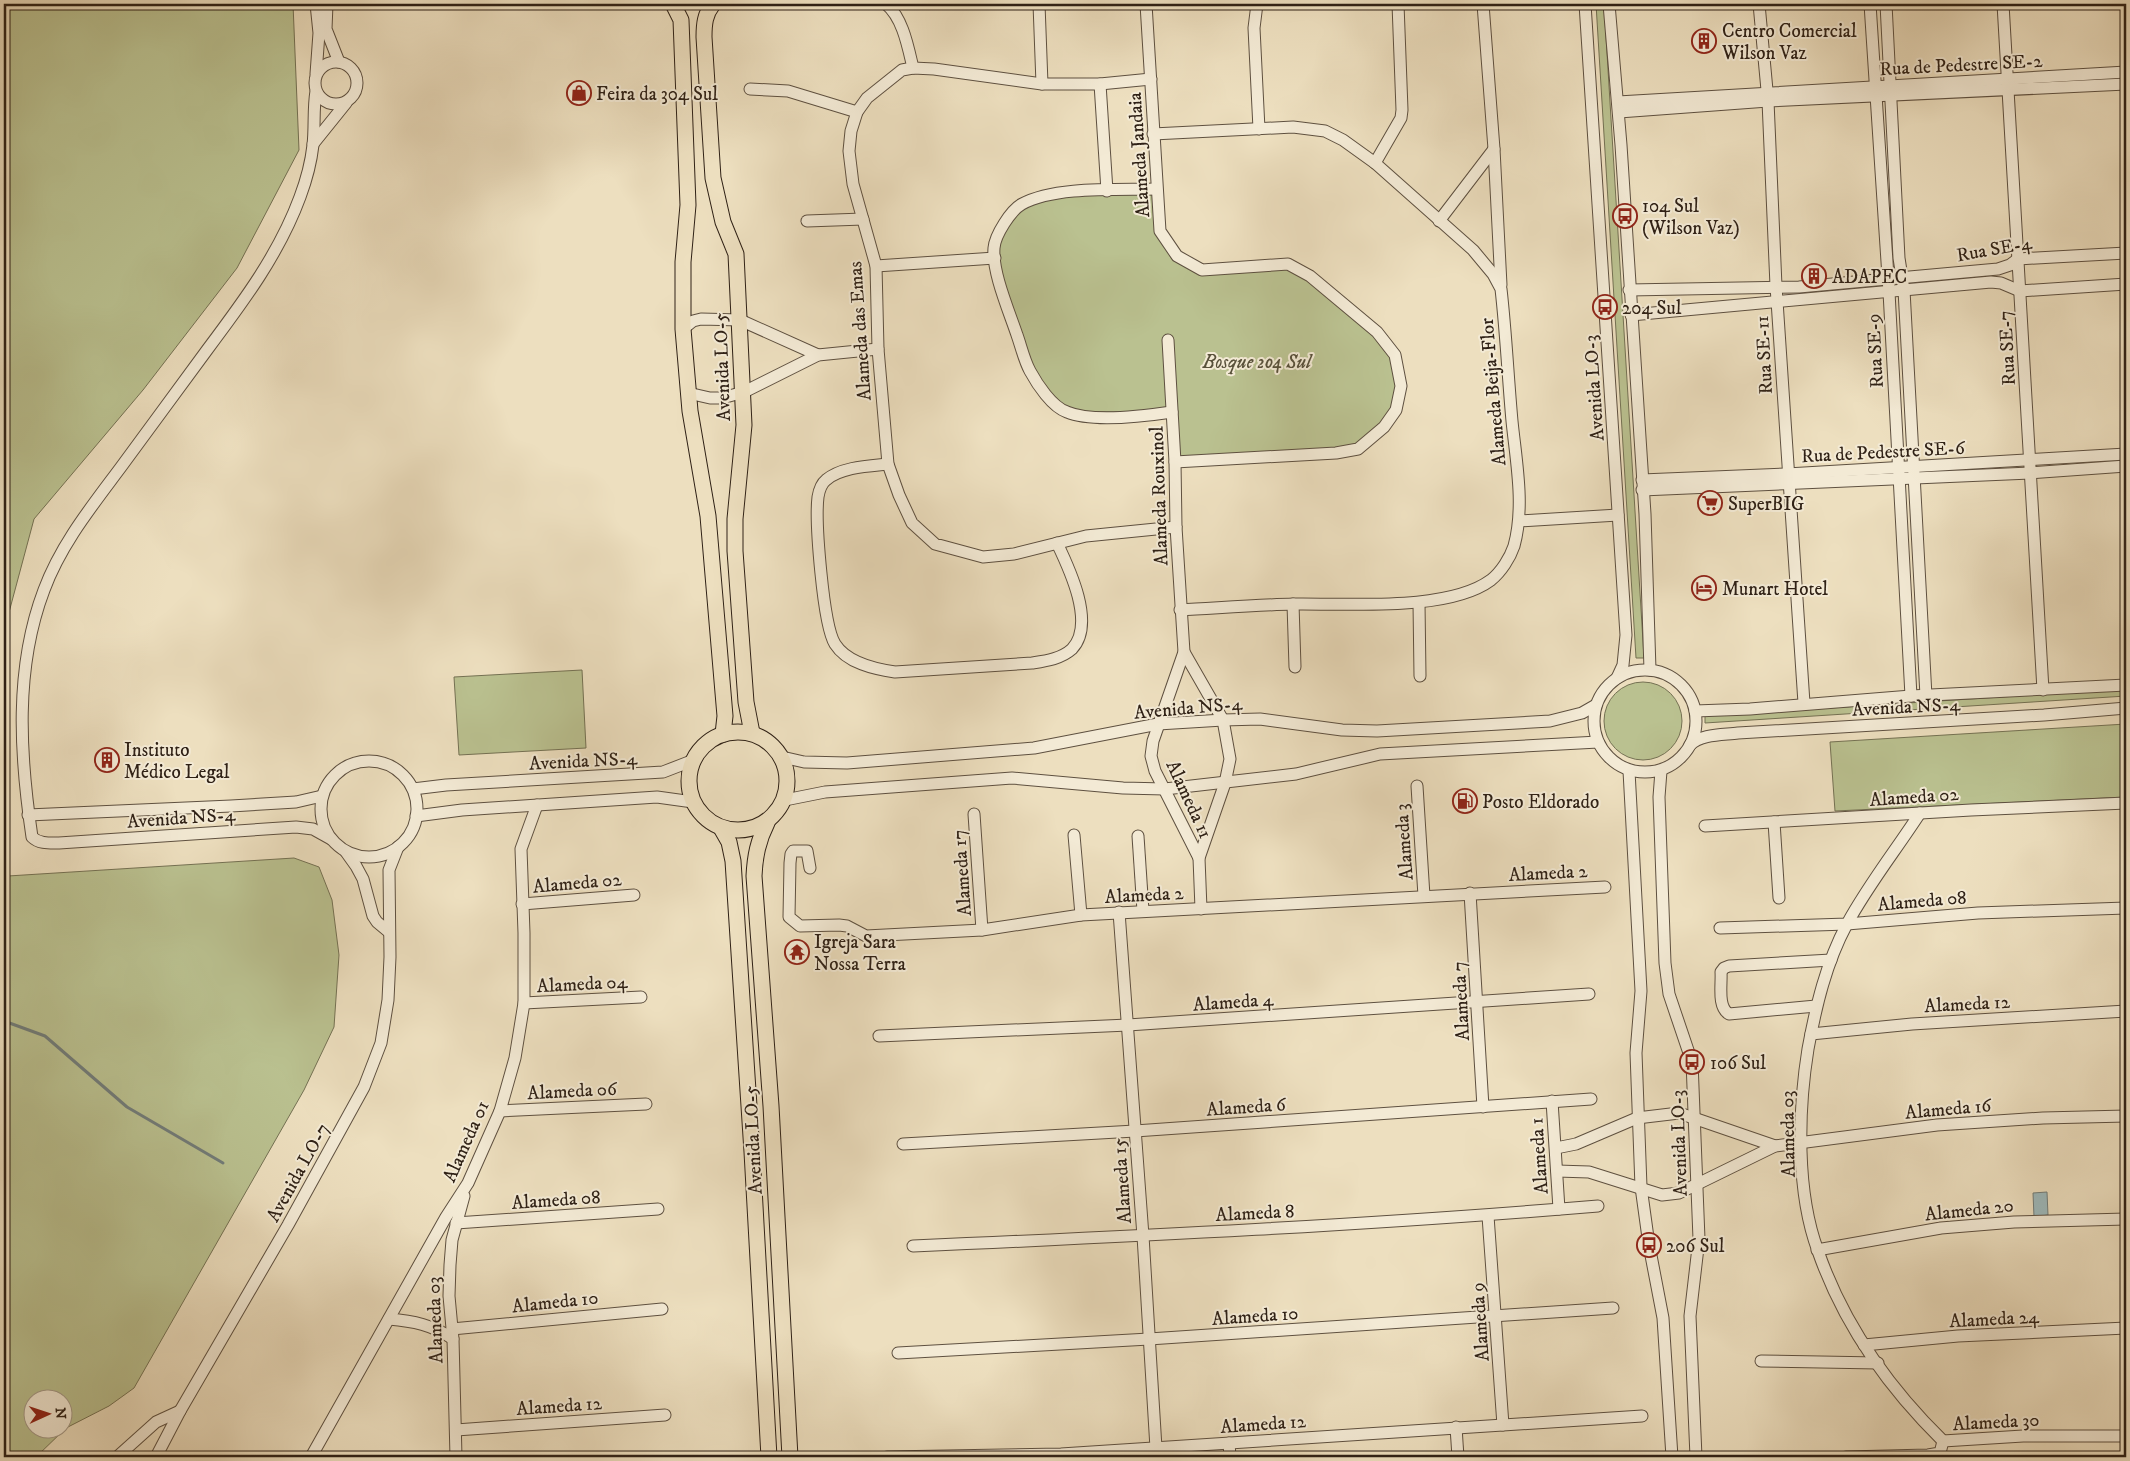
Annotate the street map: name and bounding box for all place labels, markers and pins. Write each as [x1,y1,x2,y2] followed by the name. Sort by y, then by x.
[1721,20,1857,65] place label: Centro Comercial Wilson Vaz
[1691,28,1717,54] building icon: Centro Comercial Wilson Vaz
[566,80,592,106] shop icon: Feira da 304 Sul
[596,83,718,106] place label: Feira da 304 Sul
[1642,195,1740,240] place label: 104 Sul (Wilson Vaz)
[1612,203,1638,229] bus stop icon: 104 Sul (Wilson Vaz)
[1801,263,1827,289] building icon: ADAPEC
[1832,266,1907,289] place label: ADAPEC
[1592,294,1618,320] bus stop icon: 204 Sul
[1622,297,1682,320] place label: 204 Sul
[1697,490,1723,516] supermarket icon: SuperBIG
[1728,493,1804,516] place label: SuperBIG
[1691,575,1717,601] hotel icon: Munart Hotel
[1722,578,1828,601] place label: Munart Hotel
[124,739,230,784] place label: Instituto Médico Legal
[94,747,120,773] building icon: Instituto Médico Legal
[1452,788,1478,814] fuel station icon: Posto Eldorado
[1482,791,1599,814] place label: Posto Eldorado
[814,931,906,976] place label: Igreja Sara Nossa Terra
[784,939,810,965] temple icon: Igreja Sara Nossa Terra
[1679,1049,1705,1075] bus stop icon: 106 Sul
[1710,1052,1766,1075] place label: 106 Sul
[1636,1232,1662,1258] bus stop icon: 206 Sul
[1666,1235,1725,1258] place label: 206 Sul

